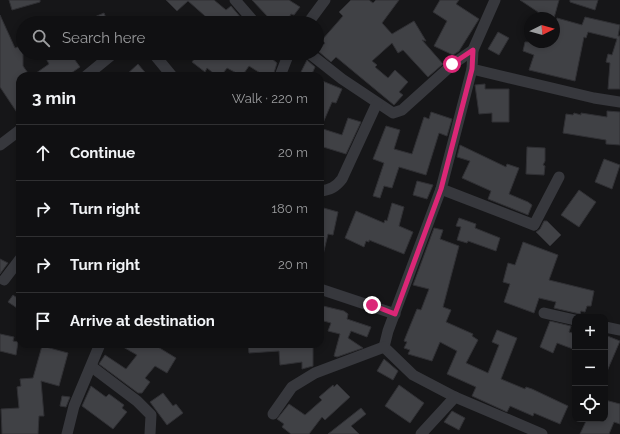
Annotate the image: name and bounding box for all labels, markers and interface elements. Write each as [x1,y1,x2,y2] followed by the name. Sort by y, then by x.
[524,12,560,48] north arrow
[16,16,324,60] search box
[30,27,52,49] icon: search
[62,29,145,47] text: Search here
[443,55,461,73] route start
[32,88,76,108] text: 3 min
[232,91,308,106] text: Walk · 220 m
[32,142,54,164] icon: ahead
[70,144,135,162] text: Continue
[278,145,308,160] text: 20 m
[32,198,54,220] icon: right
[70,200,140,218] text: Turn right
[272,201,308,216] text: 180 m
[32,254,54,276] icon: right
[70,256,140,274] text: Turn right
[278,257,308,272] text: 20 m
[363,296,381,314] route end
[32,310,54,332] icon: arrive
[70,312,215,330] text: Arrive at destination
[572,314,608,422] map controls
[572,314,608,350] button: +
[572,350,608,386] button: −
[572,386,608,422] button: locate

